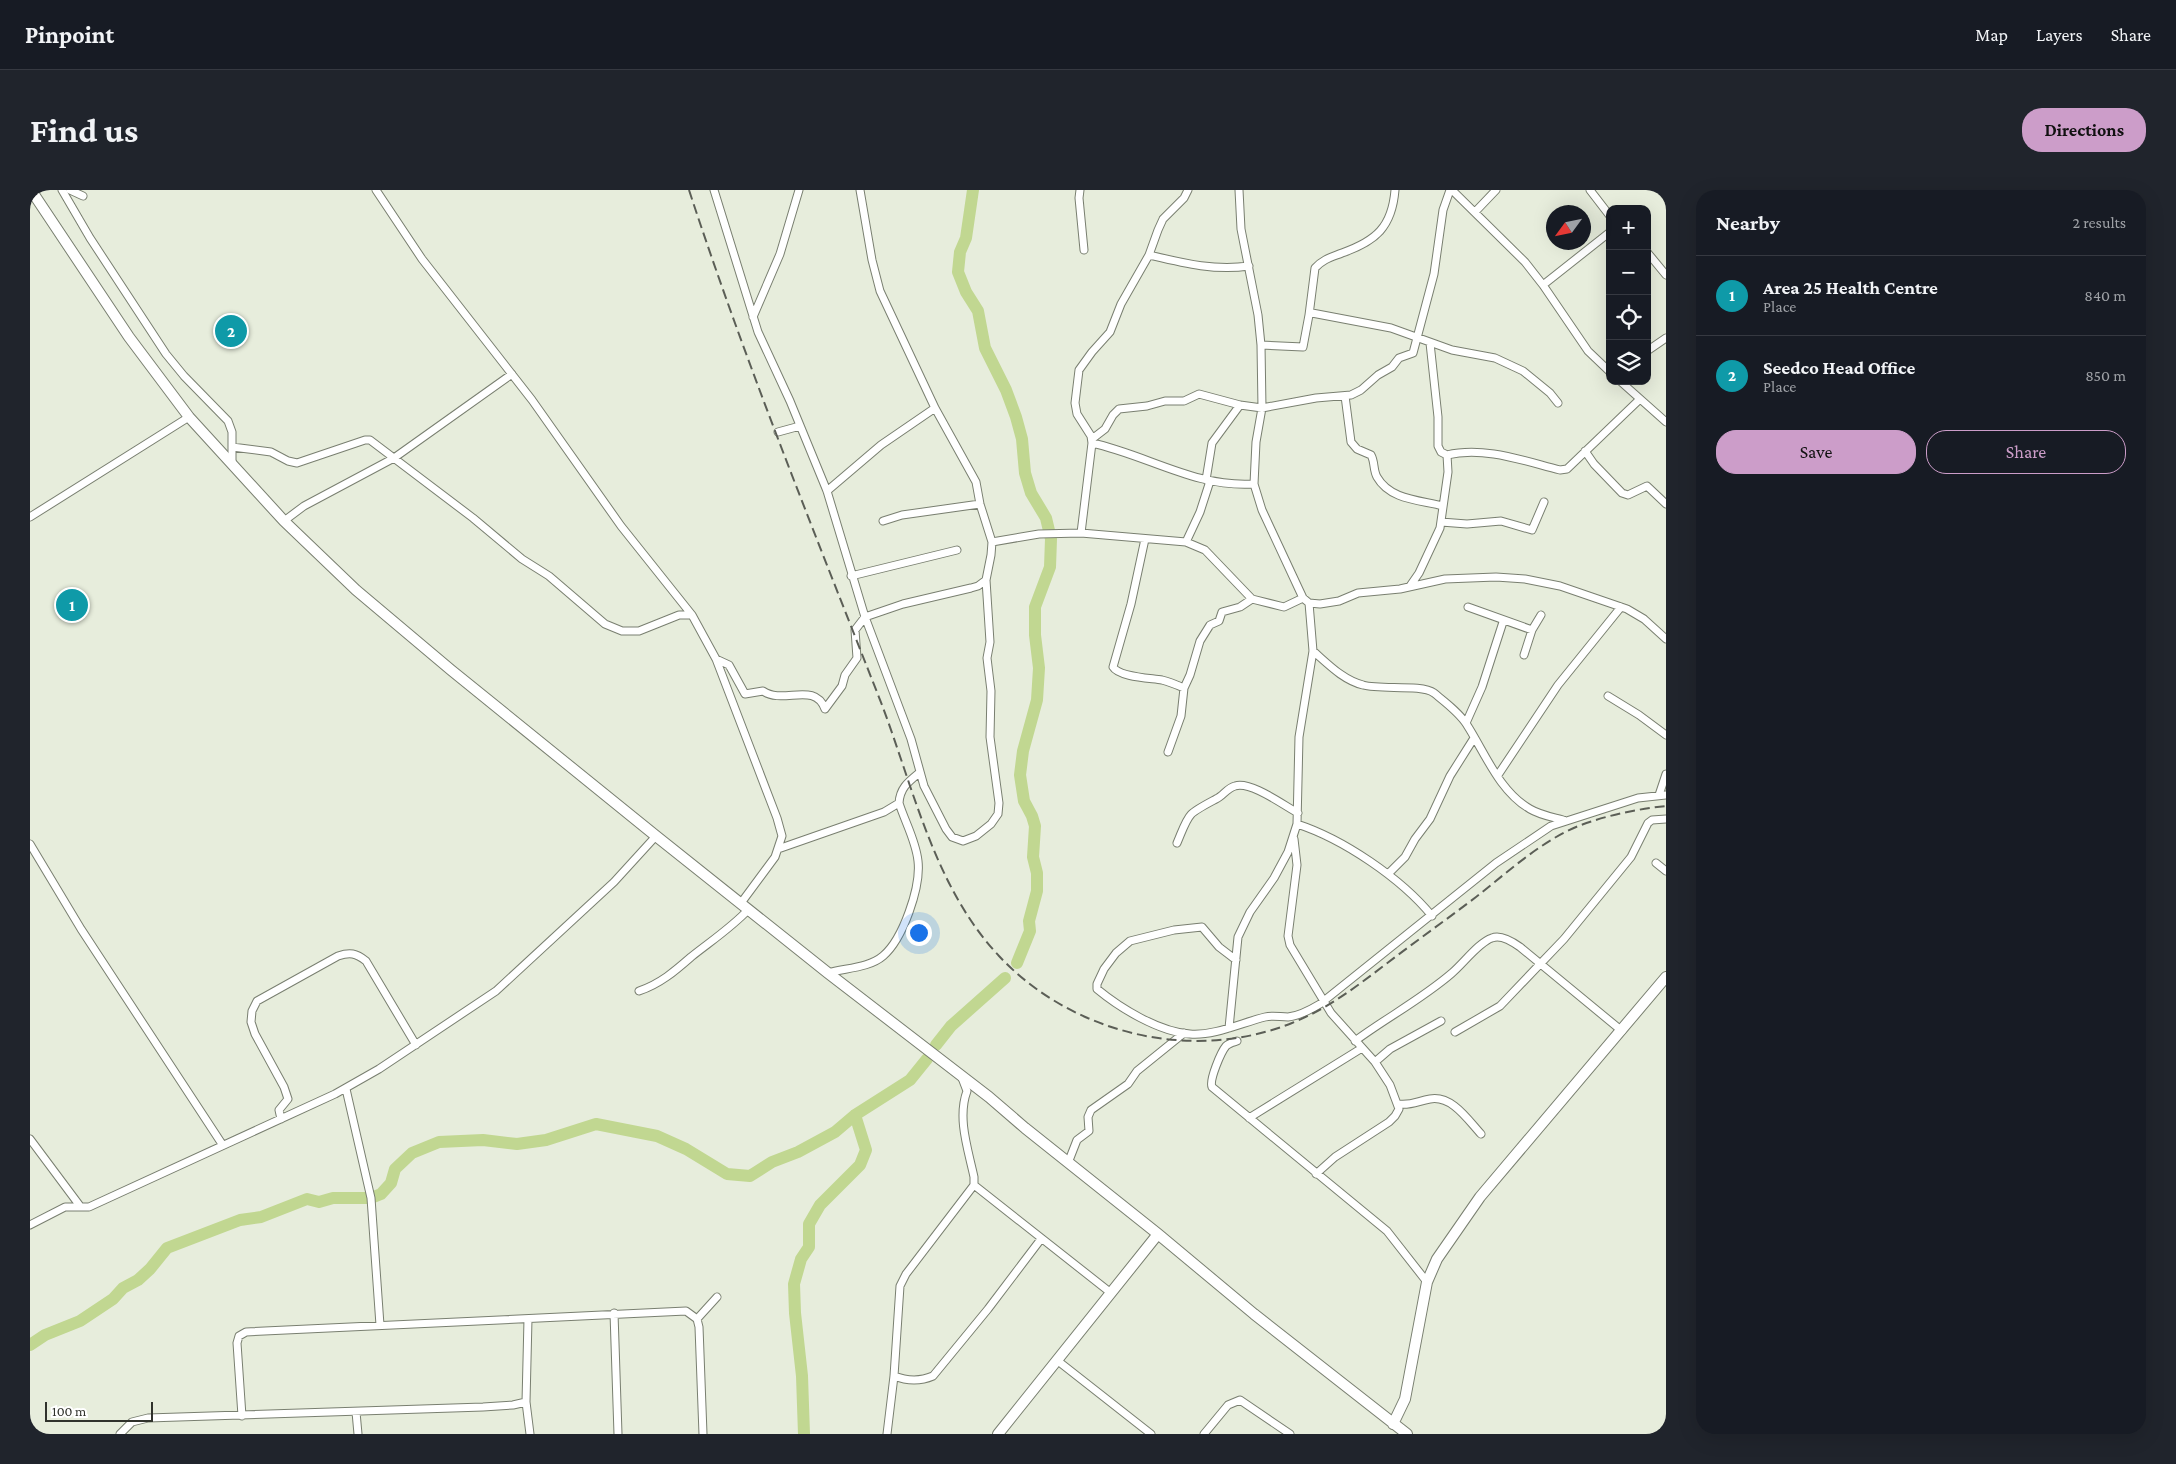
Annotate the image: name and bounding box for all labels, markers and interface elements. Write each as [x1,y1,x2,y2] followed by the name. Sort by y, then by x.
[25,21,114,48] text: Pinpoint
[1975,25,2008,45] text: Map
[2036,25,2083,45] text: Layers
[2111,25,2151,45] text: Share
[2022,108,2146,152] button: Directions
[30,111,138,150] text: Find us
[1546,205,1591,250] north arrow
[1606,205,1651,385] map controls
[1606,205,1651,250] button: +
[1716,211,1780,235] text: Nearby
[2073,214,2126,231] text: 2 results
[1606,250,1651,295] button: −
[1763,277,1938,298] text: Area 25 Health Centre
[1729,287,1735,304] text: 1
[2084,287,2126,304] text: 840 m
[1606,295,1651,340] button: locate
[1763,298,1796,315] text: Place
[215,312,247,350] pin: 2
[1606,340,1651,385] button: layers
[1763,357,1915,378] text: Seedco Head Office
[1728,367,1736,384] text: 2
[2085,367,2126,384] text: 850 m
[1763,378,1796,395] text: Place
[1716,430,1916,474] button: Save
[1926,430,2126,474] button: Share
[56,586,88,624] pin: 1
[906,920,932,946] your location
[45,1399,152,1422] scale bar
[52,1403,86,1419] text: 100 m

